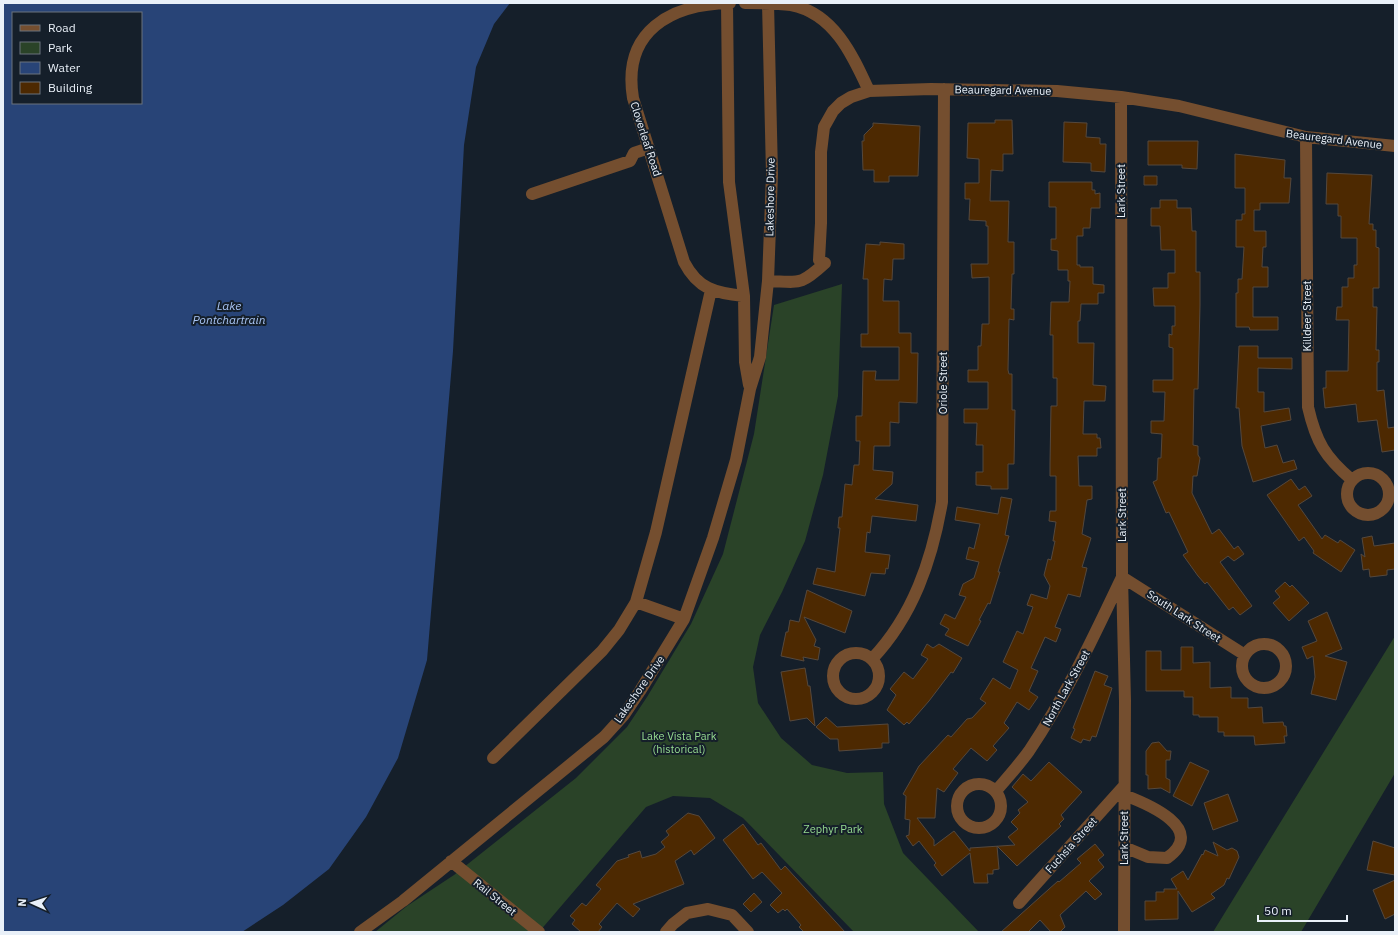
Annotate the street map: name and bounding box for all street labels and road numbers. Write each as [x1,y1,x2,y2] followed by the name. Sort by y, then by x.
[955,82,1051,98] street label: Beauregard Avenue
[627,100,665,178] street label: Cloverleaf Road
[1285,126,1383,152] street label: Beauregard Avenue
[762,157,778,237] street label: Lakeshore Drive
[1114,164,1128,218] street label: Lark Street
[1300,280,1314,351] street label: Killdeer Street
[936,352,950,414] street label: Oriole Street
[1115,488,1129,542] street label: Lark Street
[1144,587,1224,645] street label: South Lark Street
[1039,647,1093,728] street label: North Lark Street
[611,653,667,725] street label: Lakeshore Drive
[1117,811,1131,865] street label: Lark Street
[1042,814,1100,876] street label: Fuchsia Street
[471,875,519,919] street label: Rail Street

